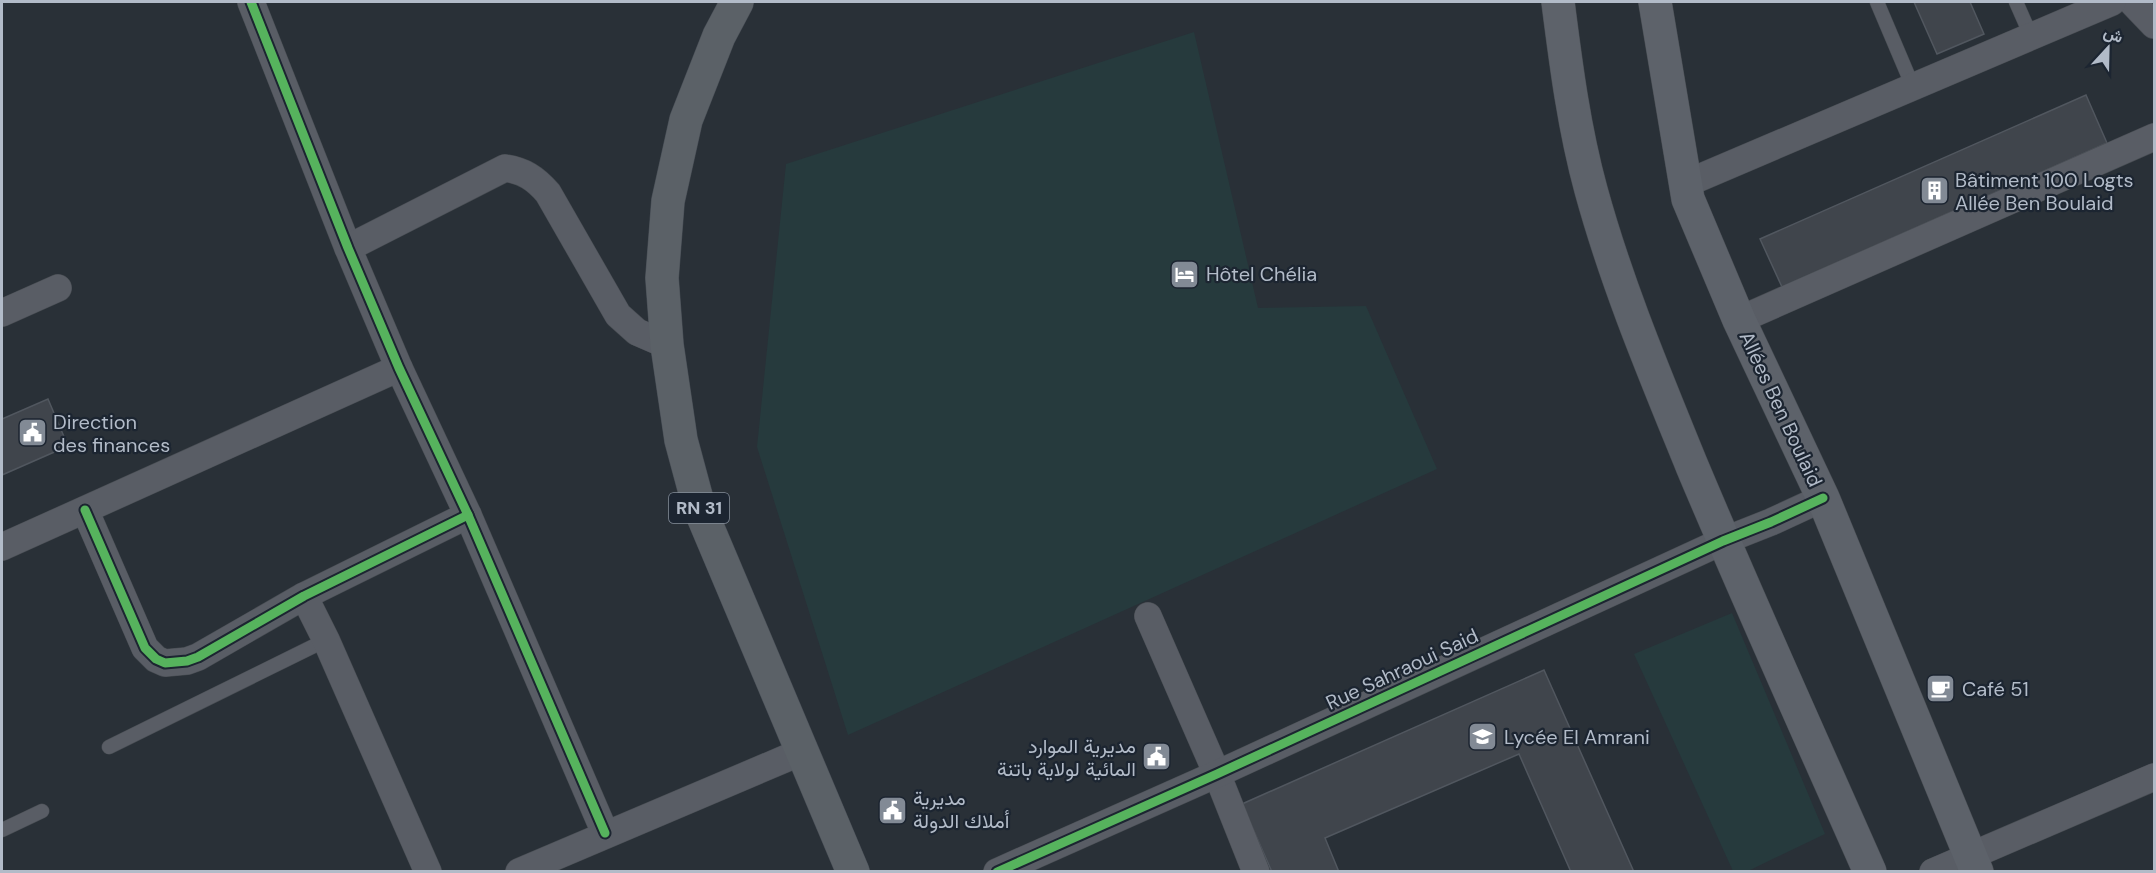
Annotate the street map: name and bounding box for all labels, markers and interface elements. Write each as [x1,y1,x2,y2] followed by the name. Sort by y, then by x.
[2078,18,2138,78] north arrow
[2101,21,2126,48] text: ش
[1955,167,2134,216] place label: Bâtiment 100 Logts Allée Ben Boulaid
[1918,175,1950,207] building icon: Bâtiment 100 Logts Allée Ben Boulaid
[1169,258,1201,290] hotel icon: Hôtel Chélia
[1206,261,1317,287] place label: Hôtel Chélia
[1734,327,1828,491] street label: Allées Ben Boulaid
[53,409,170,458] place label: Direction des finances
[16,417,48,449] public building icon: Direction des finances
[669,493,729,523] road number: RN 31
[1321,622,1483,716] street label: Rue Sahraoui Said
[1925,673,1957,705] cafe icon: Café 51
[1962,676,2029,702] place label: Café 51
[1467,721,1499,753] school or university icon: Lycée El Amrani
[1504,724,1650,750] place label: Lycée El Amrani
[997,733,1136,782] place label: مديرية الموارد المائية لولاية باتنة
[1141,741,1173,773] public building icon: مديرية الموارد المائية لولاية باتنة
[913,785,1010,834] place label: مديرية أملاك الدولة
[876,794,908,826] public building icon: مديرية أملاك الدولة

